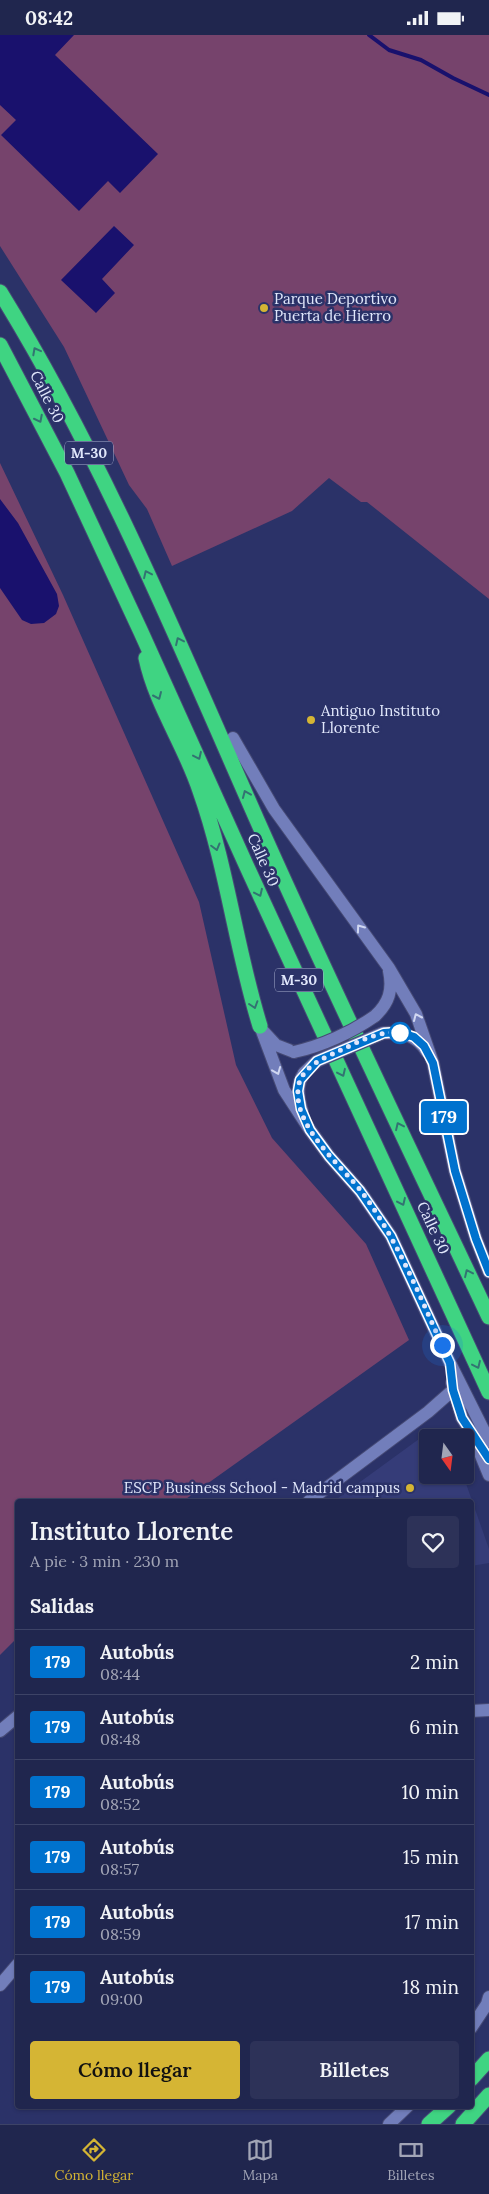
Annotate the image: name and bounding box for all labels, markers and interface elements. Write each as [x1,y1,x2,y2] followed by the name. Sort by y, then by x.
[25,6,73,30] text: 08:42
[274,289,397,325] place label: Parque Deportivo Puerta de Hierro
[258,302,270,314] marker: Parque Deportivo Puerta de Hierro
[32,347,42,356] one-way arrow
[26,367,69,426] street label: Calle 30
[33,414,43,423] one-way arrow
[65,441,113,464] road number: M-30
[143,570,154,579] one-way arrow
[175,637,185,646] one-way arrow
[151,690,161,699] one-way arrow
[320,701,440,737] place label: Antiguo Instituto Llorente
[305,714,317,726] marker: Antiguo Instituto Llorente
[191,751,202,760] one-way arrow
[241,790,252,799] one-way arrow
[243,830,284,889] street label: Calle 30
[210,842,220,850] one-way arrow
[253,888,263,897] one-way arrow
[357,924,366,934] one-way arrow
[275,969,323,991] road number: M-30
[248,1000,258,1008] one-way arrow
[412,1013,423,1022] one-way arrow
[389,1022,411,1044] unlabelled marker
[271,1067,281,1075] one-way arrow
[336,1068,346,1077] one-way arrow
[415,1101,473,1133] line badge: 179
[431,1105,457,1128] text: 179
[395,1122,405,1131] one-way arrow
[395,1197,406,1206] one-way arrow
[413,1198,454,1257] street label: Calle 30
[464,1269,474,1278] one-way arrow
[430,1333,455,1358] your location
[470,1360,480,1369] one-way arrow
[419,1429,474,1484] north arrow
[419,1429,474,1484] map controls
[124,1478,400,1497] place label: ESCP Business School - Madrid campus
[404,1482,416,1494] marker: ESCP Business School - Madrid campus
[30,1516,233,1547] text: Instituto Llorente
[407,1516,459,1568] button: heart
[30,1551,179,1571] text: A pie · 3 min · 230 m
[30,1594,94,1618] text: Salidas
[100,1640,174,1664] text: Autobús
[44,1650,71,1673] text: 179
[410,1650,459,1674] text: 2 min
[100,1664,140,1684] text: 08:44
[100,1705,174,1729] text: Autobús
[44,1715,71,1738] text: 179
[409,1715,459,1739] text: 6 min
[100,1729,141,1749] text: 08:48
[100,1770,174,1794] text: Autobús
[44,1780,71,1803] text: 179
[401,1780,459,1804] text: 10 min
[100,1794,140,1814] text: 08:52
[100,1835,174,1859] text: Autobús
[44,1845,71,1868] text: 179
[403,1845,459,1869] text: 15 min
[100,1859,139,1879] text: 08:57
[100,1900,174,1924] text: Autobús
[44,1910,71,1933] text: 179
[404,1910,459,1934] text: 17 min
[100,1924,141,1944] text: 08:59
[100,1965,174,1989] text: Autobús
[44,1975,71,1998] text: 179
[403,1975,459,1999] text: 18 min
[100,1989,143,2009] text: 09:00
[30,2041,240,2099] button: Cómo llegar
[250,2041,459,2099] button: Billetes
[55,2136,133,2184] tab: Cómo llegar
[242,2136,278,2184] tab: Mapa
[387,2136,434,2184] tab: Billetes

